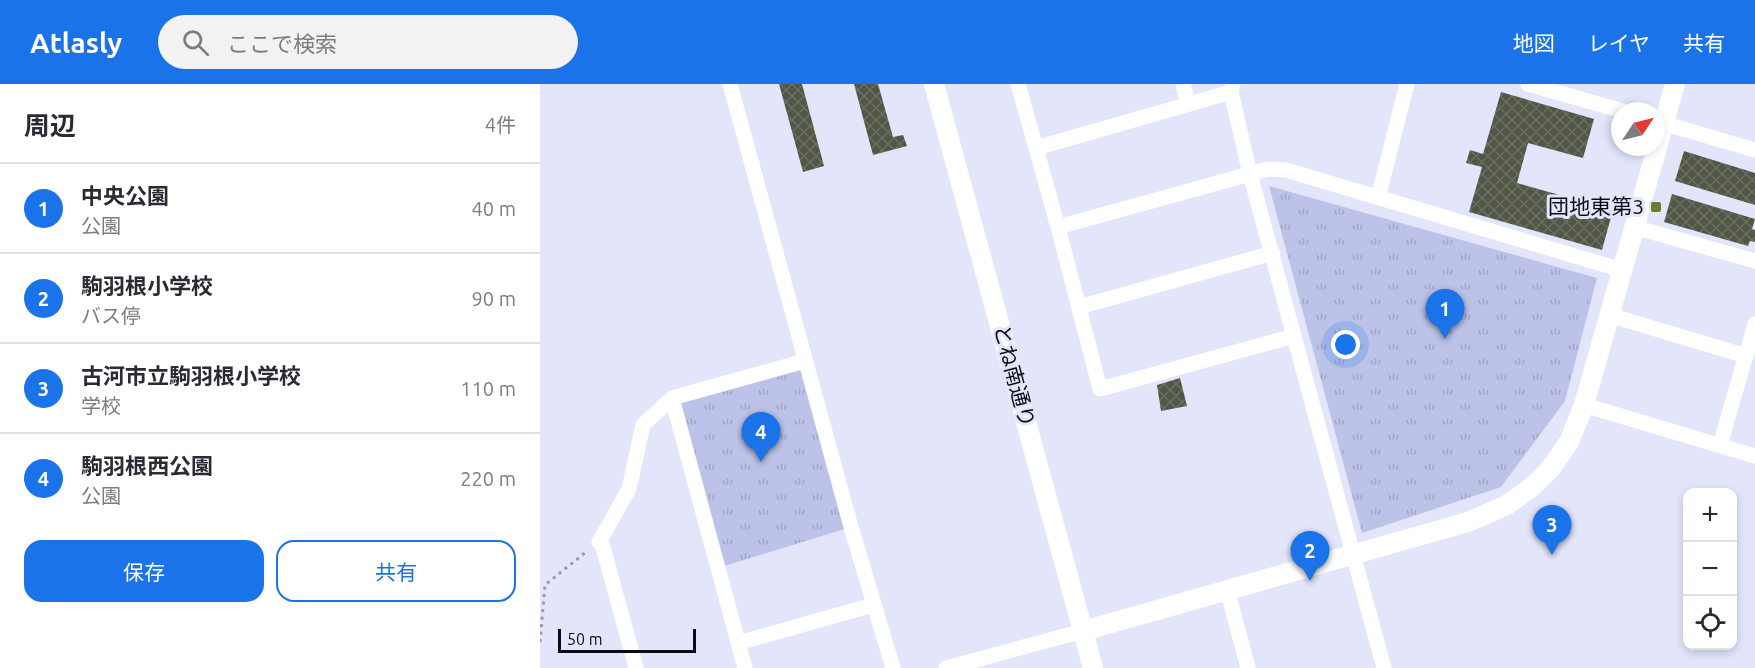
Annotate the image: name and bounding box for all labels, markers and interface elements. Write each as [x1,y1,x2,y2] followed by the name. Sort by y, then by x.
[158,15,578,69] search box
[179,26,212,59] icon: search
[30,27,122,58] text: Atlasly
[227,31,337,56] text: ここで検索
[1513,31,1555,55] text: 地図
[1588,31,1650,55] text: レイヤ
[1683,31,1725,55] text: 共有
[1611,102,1665,156] north arrow
[24,111,76,140] text: 周辺
[485,113,516,136] text: 4件
[81,183,169,208] text: 中央公園
[1548,194,1644,218] place label: 団地東第3
[38,197,49,220] text: 1
[472,197,516,220] text: 40 m
[1649,200,1663,214] marker: 団地東第3
[81,214,121,237] text: 公園
[81,273,213,298] text: 駒羽根小学校
[38,287,49,310] text: 2
[472,287,516,310] text: 90 m
[1426,290,1464,339] pin: 1
[81,304,141,327] text: バス停
[990,322,1040,430] street label: とね南通り
[1331,330,1360,359] your location
[81,363,301,388] text: 古河市立駒羽根小学校
[38,377,49,400] text: 3
[460,377,516,400] text: 110 m
[81,394,121,417] text: 学校
[742,412,780,462] pin: 4
[81,453,213,478] text: 駒羽根西公園
[38,467,49,490] text: 4
[460,467,516,490] text: 220 m
[81,484,121,507] text: 公園
[1683,488,1737,650] map controls
[1683,488,1737,542] button: +
[1532,506,1572,555] pin: 3
[1290,532,1330,581] pin: 2
[24,540,264,602] button: 保存
[276,540,516,602] button: 共有
[1683,542,1737,596] button: −
[1683,596,1737,650] button: locate
[558,626,696,654] scale bar
[567,630,603,648] text: 50 m

